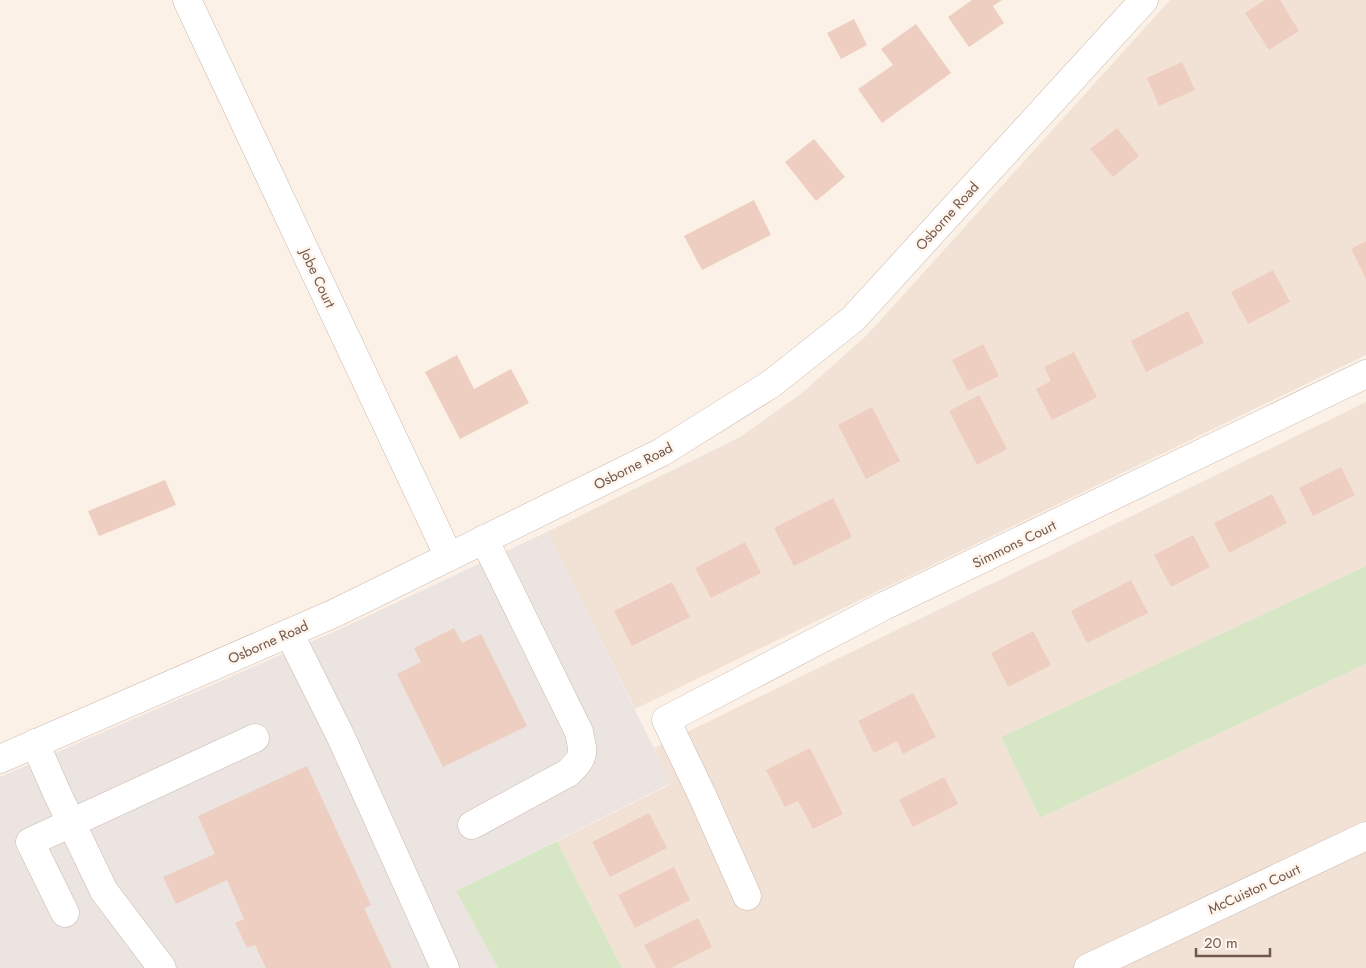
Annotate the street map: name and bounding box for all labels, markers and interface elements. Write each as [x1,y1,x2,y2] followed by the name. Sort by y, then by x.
[911,177,983,255] street label: Osborne Road
[295,243,341,311] street label: Jobe Court
[590,438,676,494] street label: Osborne Road
[969,515,1060,573] street label: Simmons Court
[225,615,311,669] street label: Osborne Road
[1205,859,1304,919] street label: McCuiston Court
[1196,926,1270,958] scale bar
[1204,932,1238,954] text: 20 m

